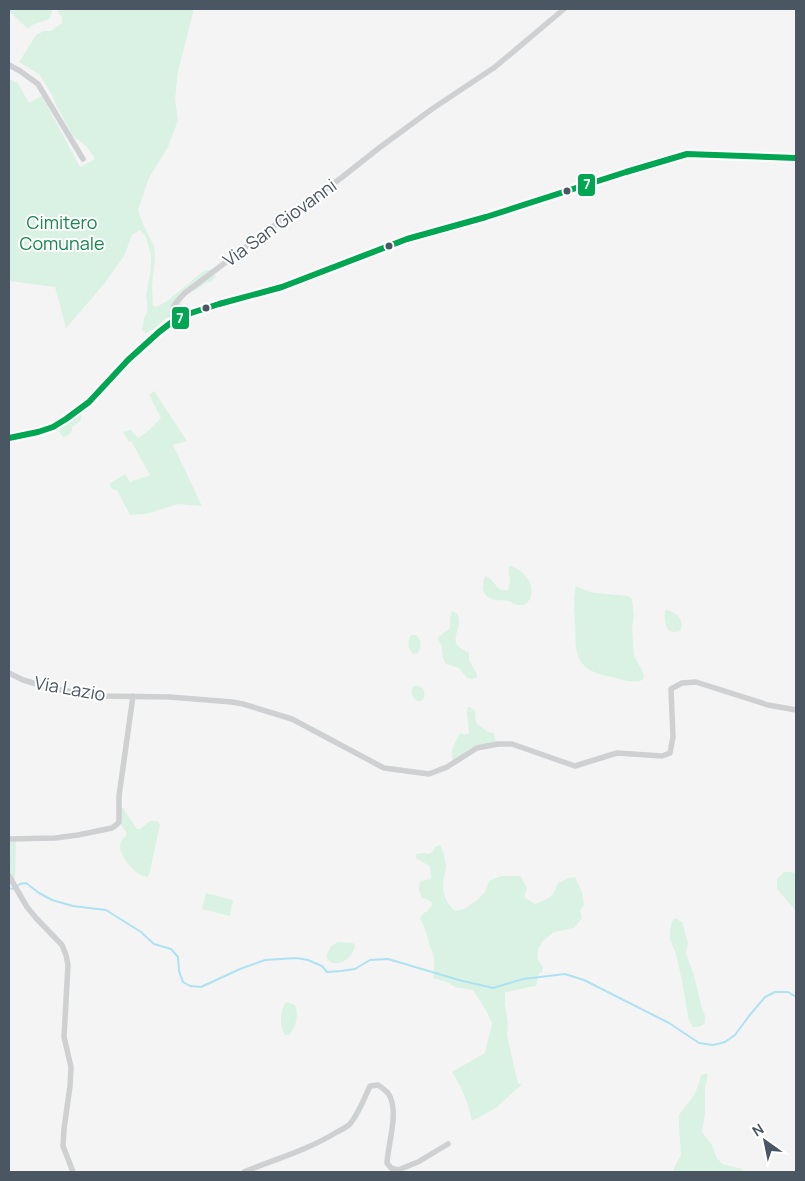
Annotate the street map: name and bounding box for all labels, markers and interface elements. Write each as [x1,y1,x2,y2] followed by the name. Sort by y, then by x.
[218,173,341,272] street label: Via San Giovanni
[577,173,596,197] line badge: 7
[583,174,591,193] text: 7
[562,186,572,196] unlabelled marker
[20,210,104,255] park label: Cimitero Comunale
[384,241,394,251] unlabelled marker
[201,303,211,313] unlabelled marker
[171,306,190,330] line badge: 7
[176,308,184,327] text: 7
[33,670,108,706] street label: Via Lazio
[740,1116,790,1166] north arrow
[748,1119,767,1140] text: N

